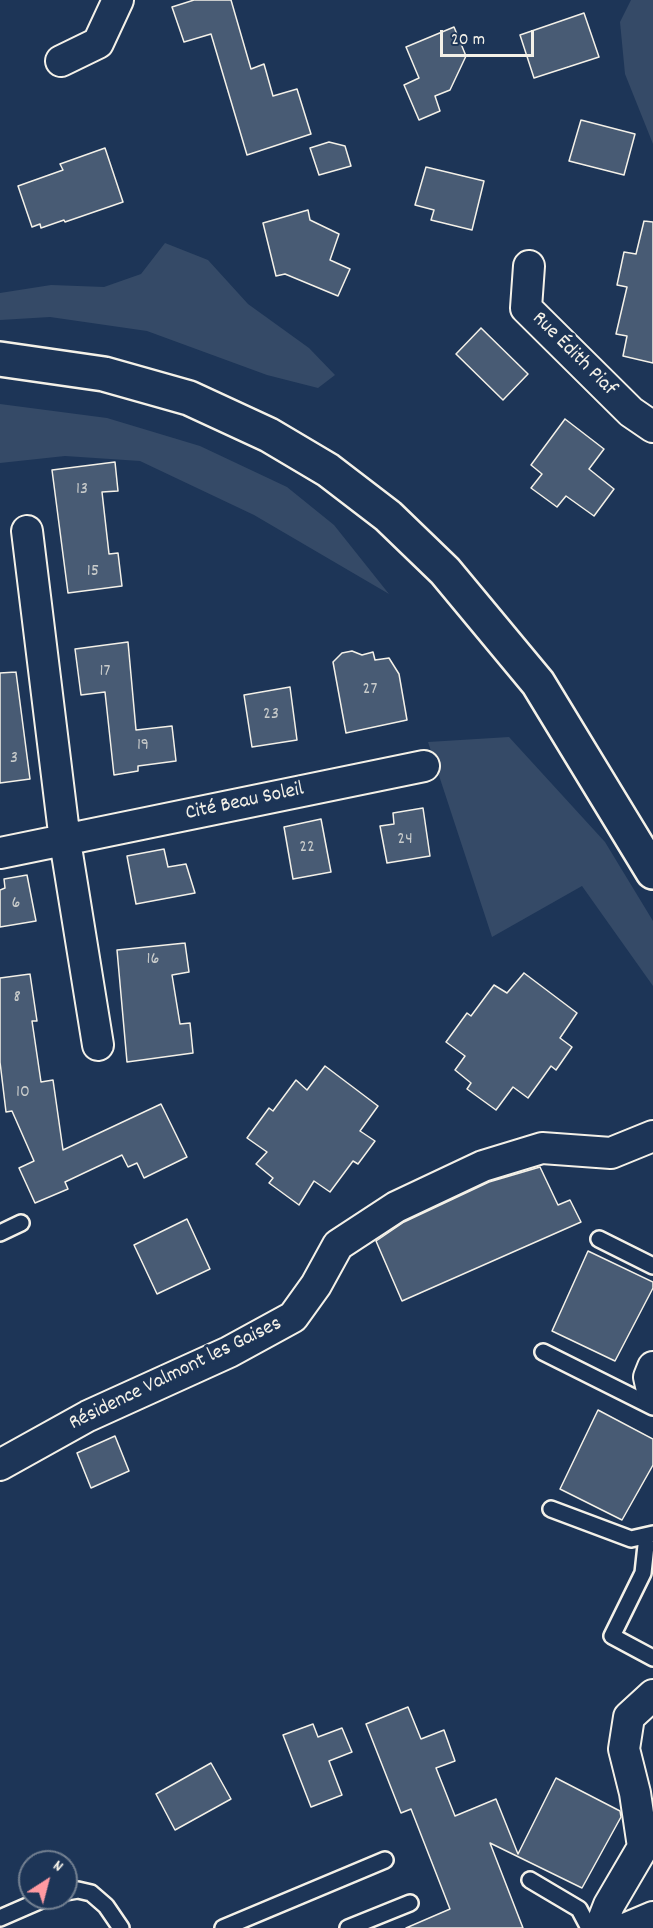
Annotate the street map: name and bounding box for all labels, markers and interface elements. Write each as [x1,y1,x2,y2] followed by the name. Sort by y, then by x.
[443,18,538,56] scale bar
[451,28,485,53] text: 20 m
[525,307,621,403] street label: Rue Édith Piaf
[76,480,88,502] house number: 13
[87,562,99,584] house number: 15
[100,662,110,684] house number: 17
[363,680,377,702] house number: 27
[263,705,279,727] house number: 23
[137,736,149,758] house number: 19
[10,749,18,771] house number: 3
[183,778,307,828] street label: Cité Beau Soleil
[397,830,413,852] house number: 24
[299,838,315,860] house number: 22
[12,894,20,916] house number: 6
[147,950,159,972] house number: 16
[13,988,21,1010] house number: 8
[16,1083,30,1105] house number: 10
[66,1313,286,1437] street label: Résidence Valmont les Gaises
[18,1850,78,1910] north arrow
[48,1855,68,1878] text: N

